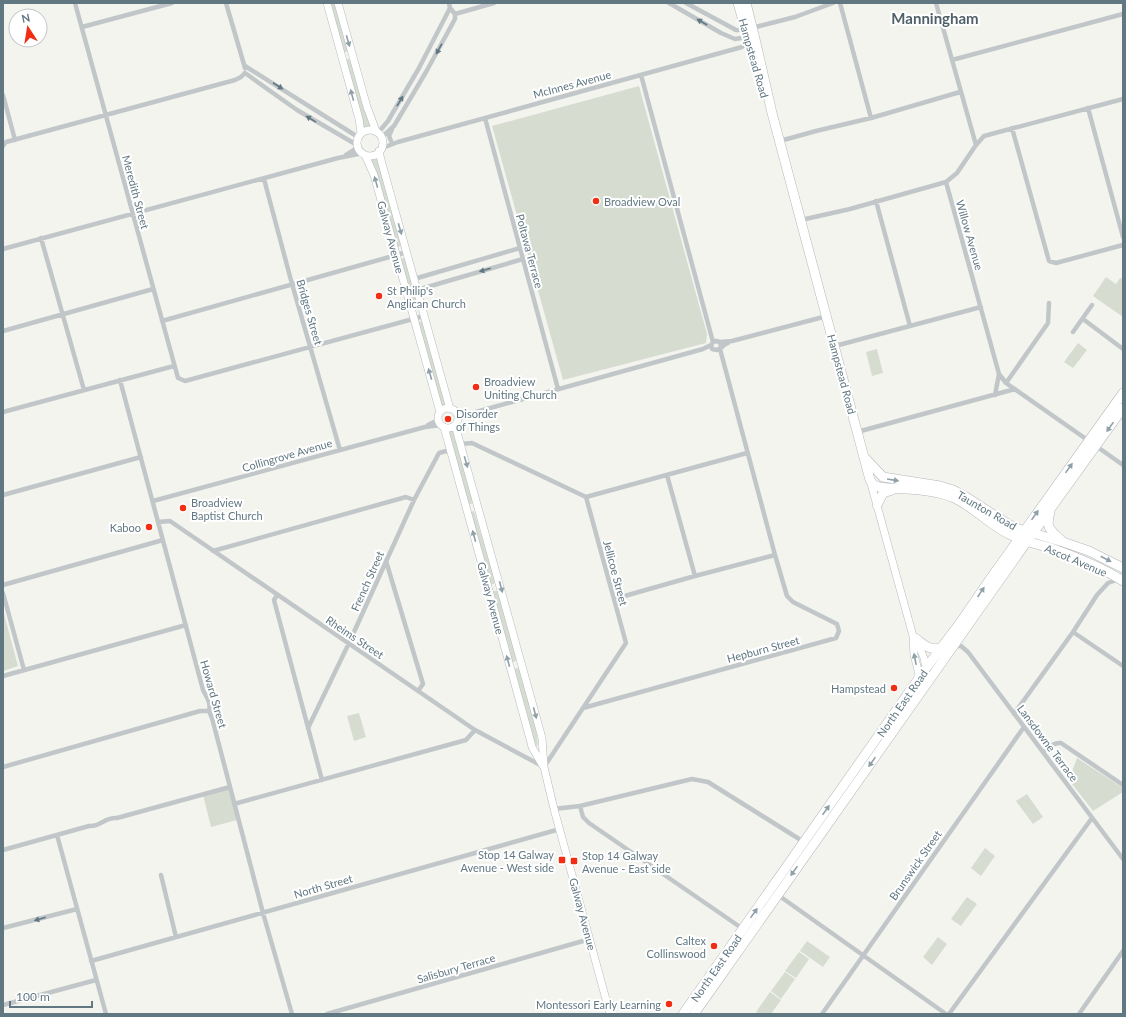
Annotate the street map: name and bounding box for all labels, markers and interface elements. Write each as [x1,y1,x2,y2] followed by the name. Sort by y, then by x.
[8,8,48,48] north arrow
[891,9,979,27] district label: Manningham
[20,10,31,25] text: N
[736,17,772,99] street label: Hampstead Road
[696,18,708,25] one-way arrow
[345,35,351,47] one-way arrow
[435,43,442,55] one-way arrow
[532,67,612,101] street label: McInnes Avenue
[272,83,284,90] one-way arrow
[349,89,355,101] one-way arrow
[396,95,403,107] one-way arrow
[306,115,316,123] one-way arrow
[120,154,152,230] street label: Meredith Street
[373,176,379,188] one-way arrow
[604,195,680,208] place label: Broadview Oval
[591,196,601,206] marker: Broadview Oval
[954,198,986,272] street label: Willow Avenue
[375,199,407,275] street label: Galway Avenue
[514,212,546,290] street label: Poltawa Terrace
[398,223,404,235] one-way arrow
[479,267,491,273] one-way arrow
[294,278,326,346] street label: Bridges Street
[387,284,466,310] place label: St Philip's Anglican Church
[374,291,384,301] marker: St Philip's Anglican Church
[825,333,859,415] street label: Hampstead Road
[427,368,433,380] one-way arrow
[484,375,557,401] place label: Broadview Uniting Church
[471,382,481,392] marker: Broadview Uniting Church
[456,407,500,433] place label: Disorder of Things
[443,414,453,424] marker: Disorder of Things
[1106,422,1114,432] one-way arrow
[240,436,334,474] street label: Collingrove Avenue
[463,456,469,468] one-way arrow
[1065,463,1073,474] one-way arrow
[887,477,899,483] one-way arrow
[955,488,1019,532] street label: Taunton Road
[191,496,263,522] place label: Broadview Baptist Church
[178,503,188,513] marker: Broadview Baptist Church
[1031,510,1039,520] one-way arrow
[110,521,141,534] place label: Kaboo
[144,522,154,532] marker: Kaboo
[471,529,477,541] one-way arrow
[601,539,631,607] street label: Jellicoe Street
[1043,541,1109,579] street label: Ascot Avenue
[348,549,386,613] street label: French Street
[1100,556,1112,562] one-way arrow
[475,560,507,636] street label: Galway Avenue
[498,581,504,594] one-way arrow
[977,587,985,597] one-way arrow
[324,613,386,661] street label: Rheims Street
[725,633,801,665] street label: Hepburn Street
[912,653,918,665] one-way arrow
[505,655,511,667] one-way arrow
[198,658,230,730] street label: Howard Street
[874,667,930,739] street label: North East Road
[831,682,886,695] place label: Hampstead
[889,683,899,693] marker: Hampstead
[1015,702,1081,784] street label: Lansdowne Terrace
[532,707,538,719] one-way arrow
[868,756,876,767] one-way arrow
[822,805,830,816] one-way arrow
[886,828,944,902] street label: Brunswick Street
[461,848,554,874] place label: Stop 14 Galway Avenue - West side
[582,849,671,875] place label: Stop 14 Galway Avenue - East side
[557,855,567,865] marker: Stop 14 Galway Avenue - West side
[569,856,579,866] marker: Stop 14 Galway Avenue - East side
[790,866,798,876] one-way arrow
[292,871,354,901] street label: North Street
[567,876,599,952] street label: Galway Avenue
[750,908,758,919] one-way arrow
[34,916,46,922] one-way arrow
[688,932,744,1004] street label: North East Road
[647,934,707,960] place label: Caltex Collinswood
[709,941,719,951] marker: Caltex Collinswood
[415,951,497,985] street label: Salisbury Terrace
[10,983,92,1009] scale bar
[16,989,50,1004] text: 100 m
[536,998,661,1011] place label: Montessori Early Learning
[664,999,674,1009] marker: Montessori Early Learning

